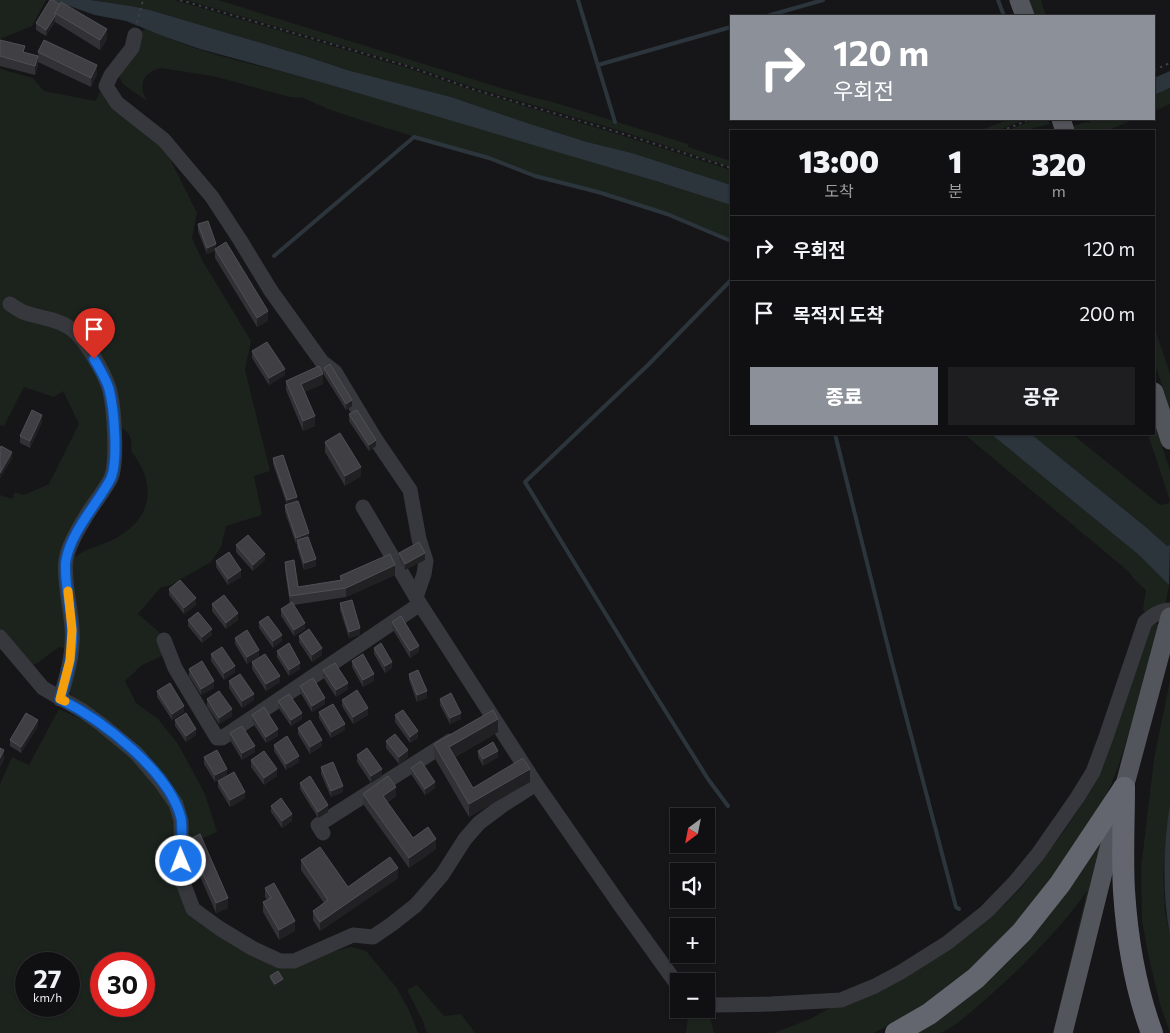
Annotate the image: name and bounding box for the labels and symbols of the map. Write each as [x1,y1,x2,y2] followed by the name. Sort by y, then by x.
[73,308,115,359] pin
[670,808,715,852] north arrow
[154,834,206,886] position arrow
[90,952,155,1017] speed limit sign: 30

